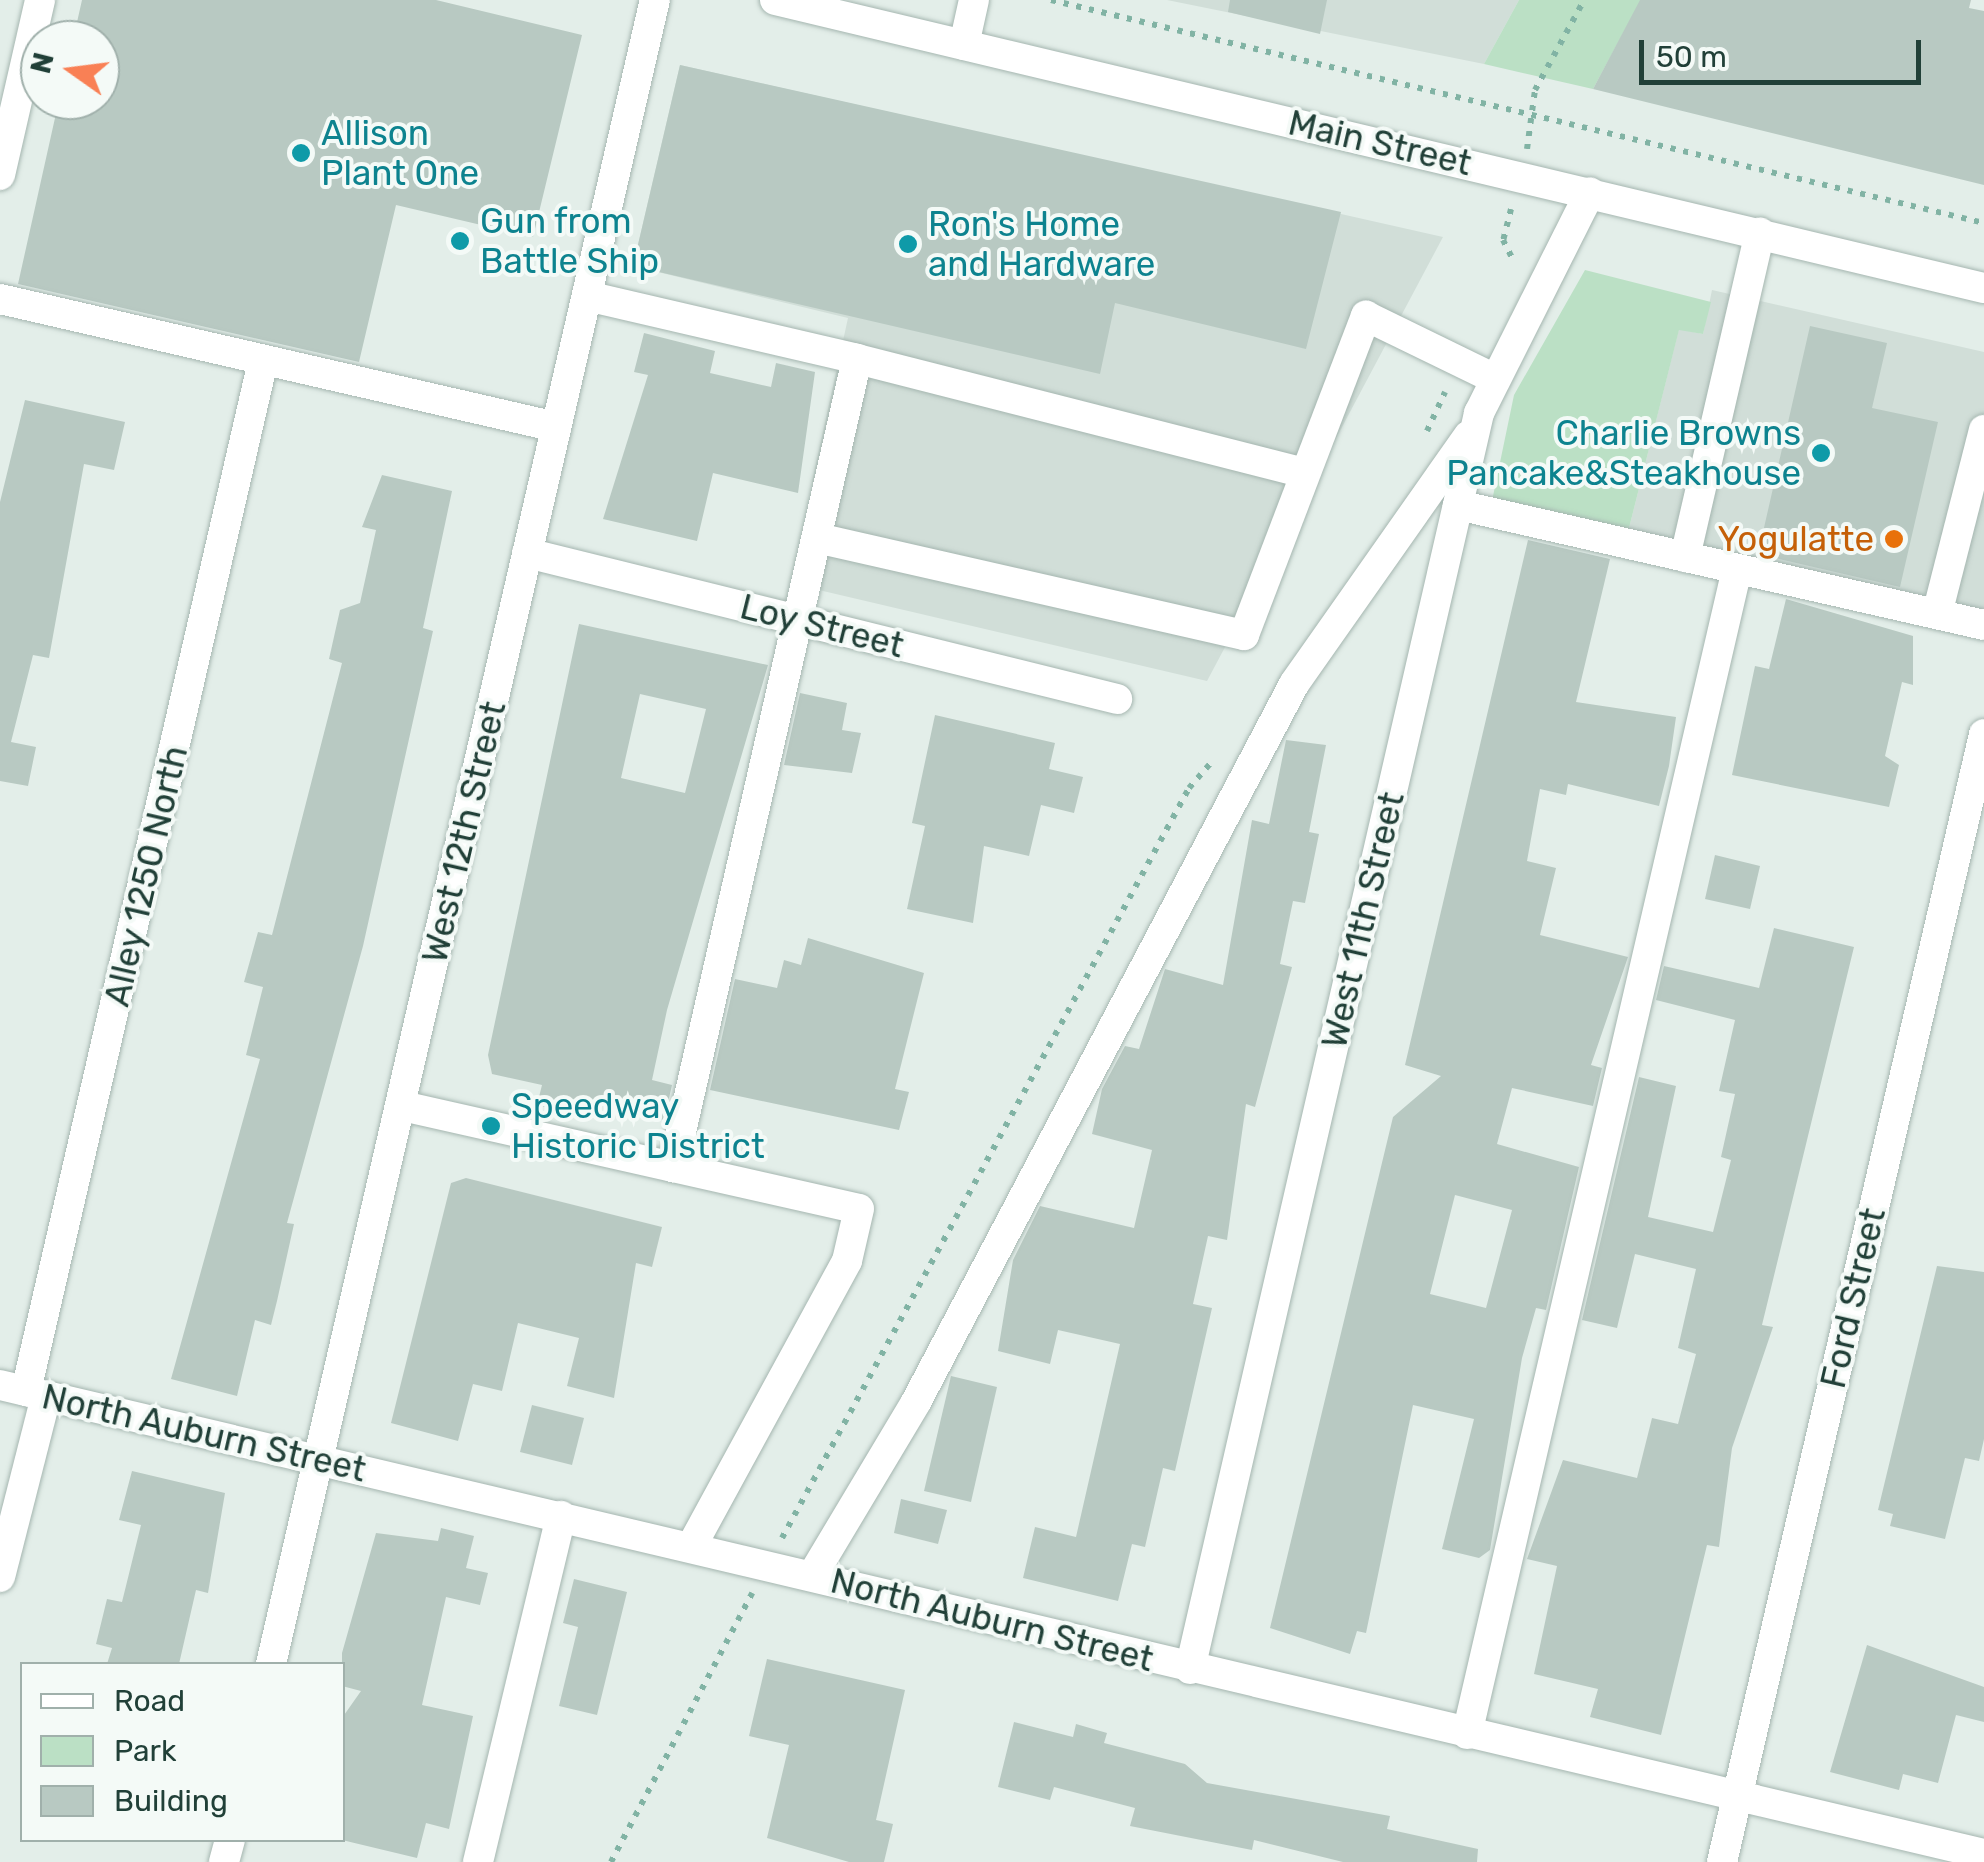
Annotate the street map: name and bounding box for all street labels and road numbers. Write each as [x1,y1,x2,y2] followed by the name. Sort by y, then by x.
[1284,102,1476,184] street label: Main Street
[736,585,908,667] street label: Loy Street
[413,697,515,967] street label: West 12th Street
[95,741,197,1011] street label: Alley 1250 North
[1313,788,1413,1052] street label: West 11th Street
[1812,1204,1894,1392] street label: Ford Street
[38,1375,370,1491] street label: North Auburn Street
[826,1559,1158,1681] street label: North Auburn Street

